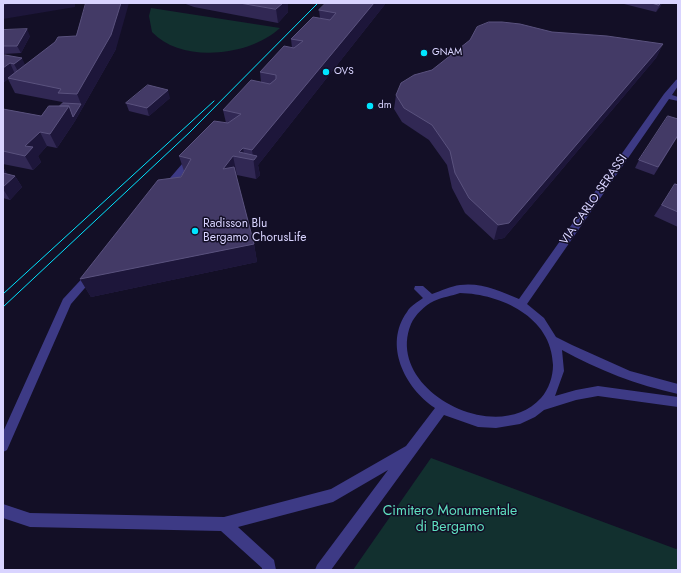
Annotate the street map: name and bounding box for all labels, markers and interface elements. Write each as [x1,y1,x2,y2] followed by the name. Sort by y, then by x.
[432,47,462,59] place label: GNAM
[419,48,429,58] marker: GNAM
[334,66,354,78] place label: OVS
[321,67,331,77] marker: OVS
[378,100,391,112] place label: dm
[365,101,375,111] marker: dm
[557,152,631,248] street label: VIA CARLO SERASSI
[203,217,306,245] place label: Radisson Blu Bergamo ChorusLife
[190,226,200,236] marker: Radisson Blu Bergamo ChorusLife
[383,504,517,536] park label: Cimitero Monumentale di Bergamo

